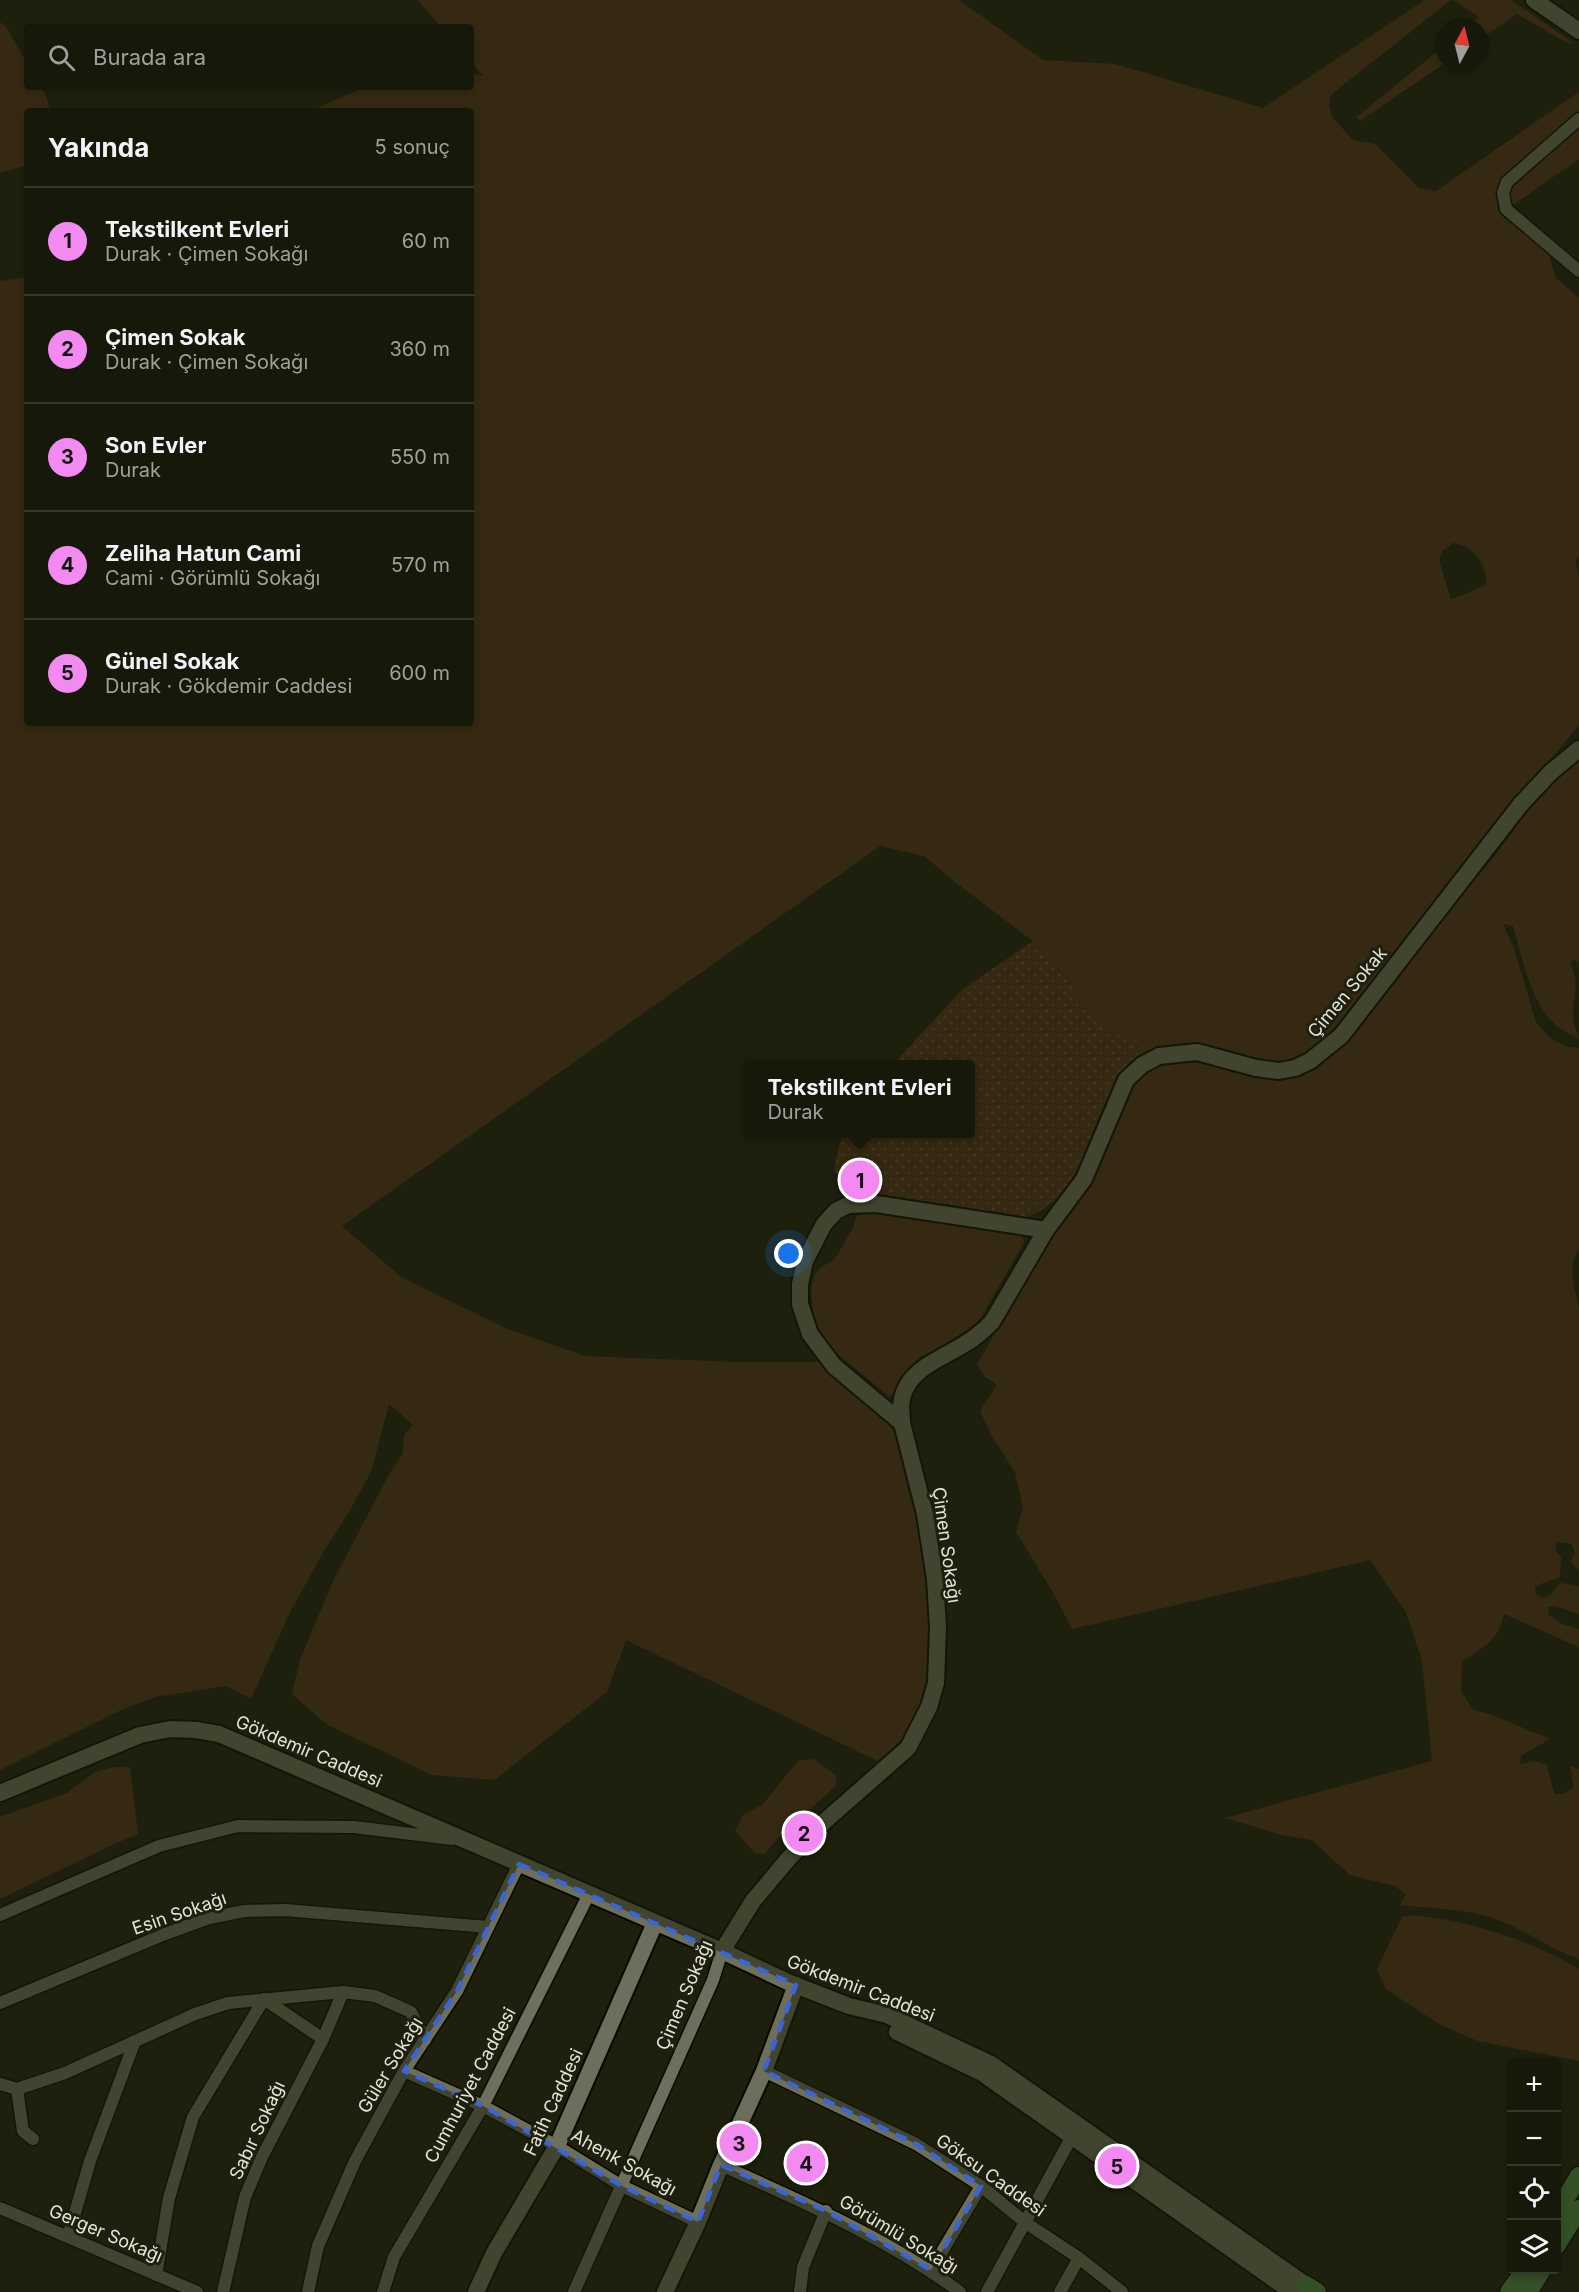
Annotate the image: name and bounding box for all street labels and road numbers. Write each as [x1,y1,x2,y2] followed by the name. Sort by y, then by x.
[1303,942,1391,1042] street label: Çimen Sokak
[928,1486,966,1604] street label: Çimen Sokağı
[233,1711,385,1791] street label: Gökdemir Caddesi
[129,1887,229,1939] street label: Esin Sokağı
[651,1937,717,2053] street label: Çimen Sokağı
[784,1950,938,2026] street label: Gökdemir Caddesi
[420,2004,520,2166] street label: Cumhuriyet Caddesi
[353,2013,427,2117] street label: Güler Sokağı
[519,2045,587,2159] street label: Fatih Caddesi
[225,2077,289,2183] street label: Sabır Sokağı
[568,2124,680,2200] street label: Ahenk Sokağı
[932,2129,1050,2221] street label: Göksu Caddesi
[836,2190,962,2278] street label: Görümlü Sokağı
[46,2200,166,2266] street label: Gerger Sokağı

